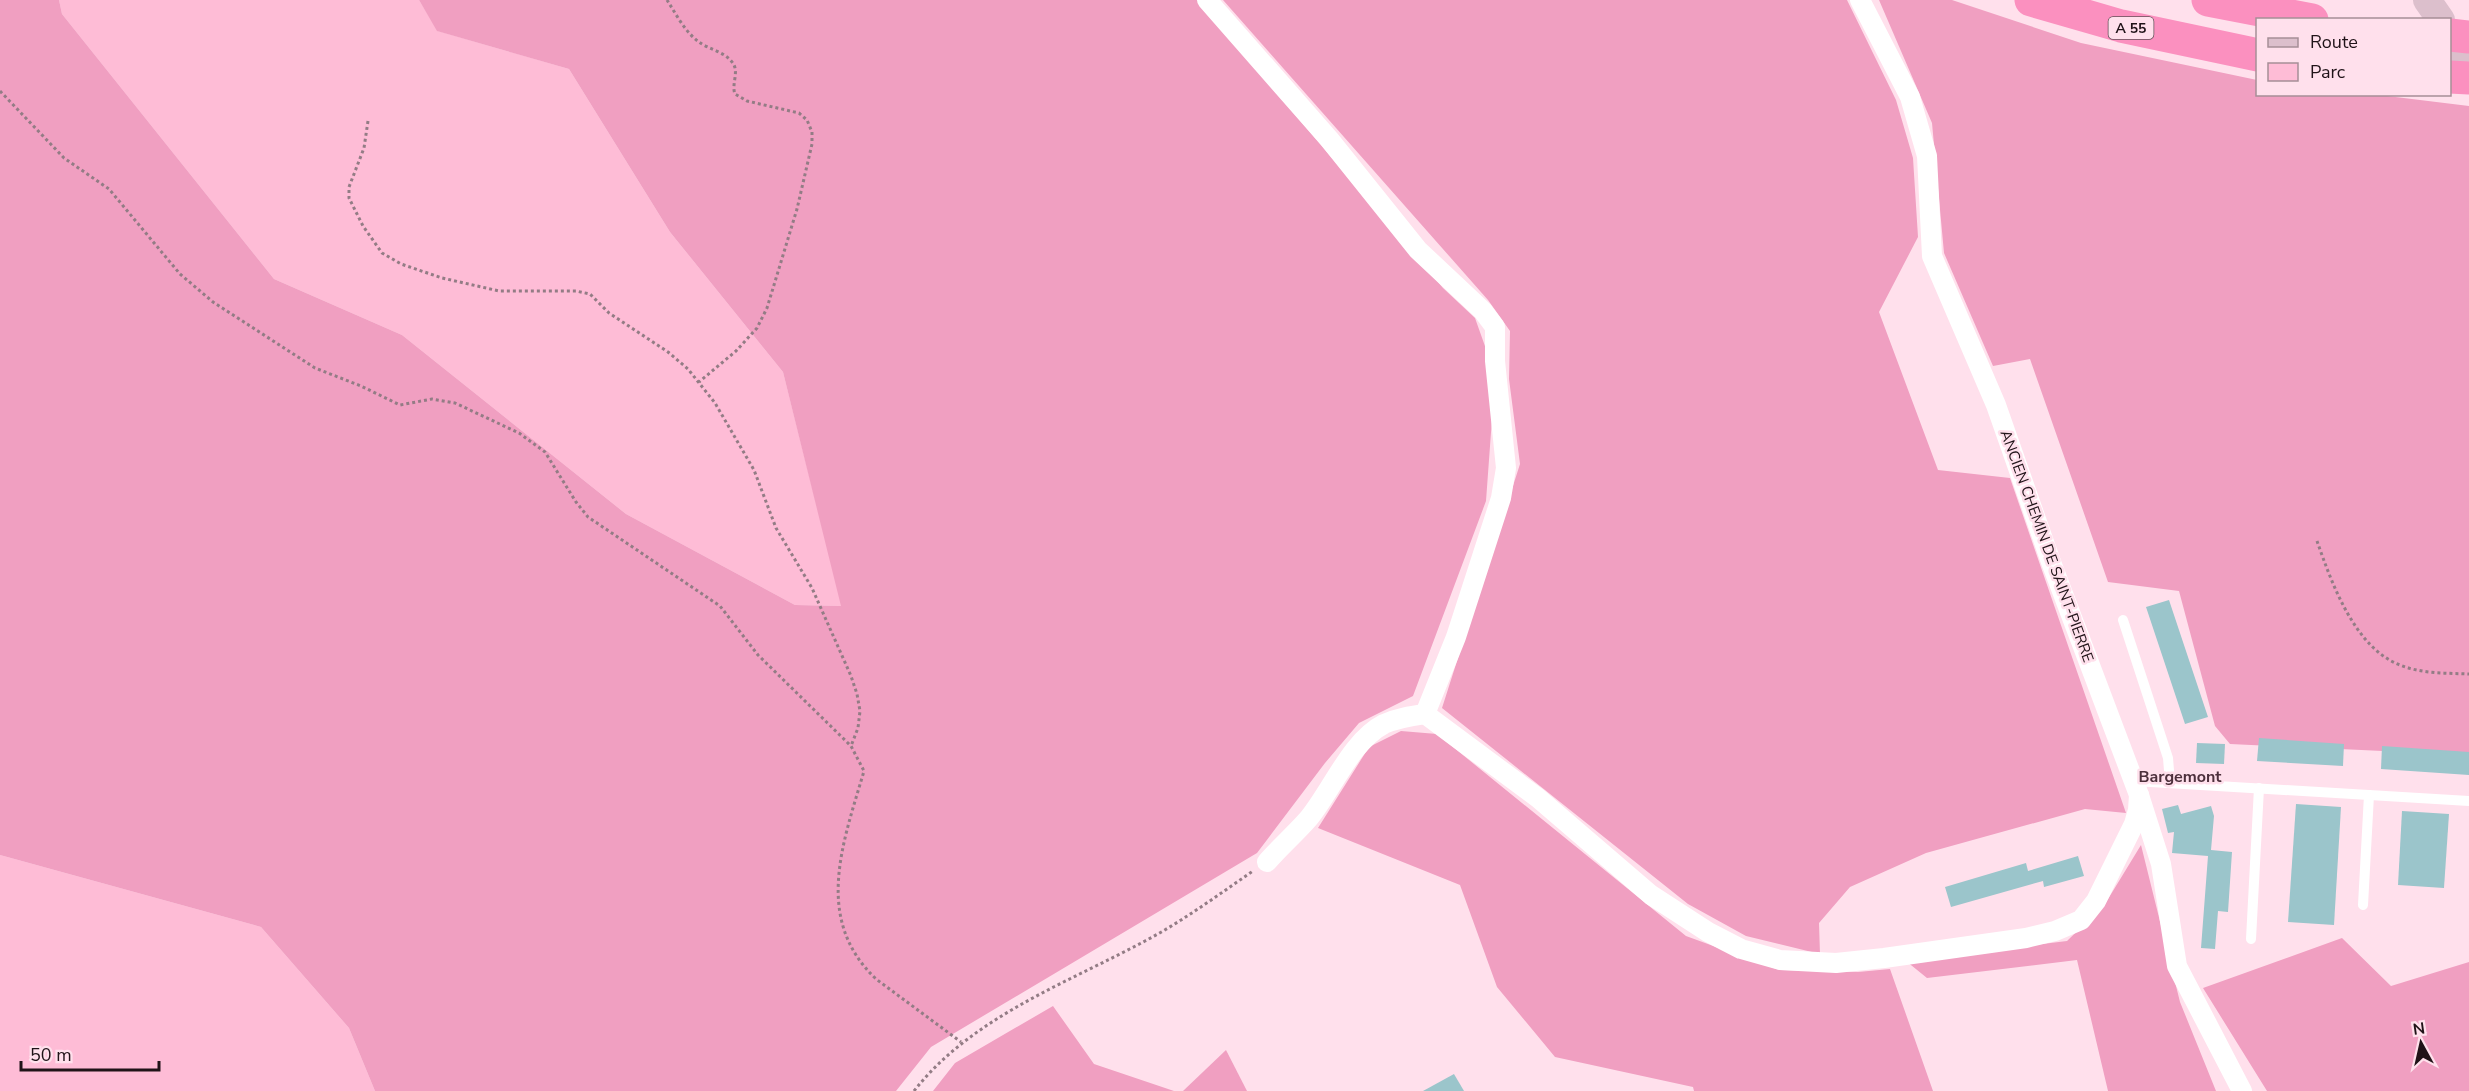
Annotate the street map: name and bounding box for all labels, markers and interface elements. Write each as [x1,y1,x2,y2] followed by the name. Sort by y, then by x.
[2108,17,2154,39] road number: A 55
[2256,18,2451,96] legend
[2310,30,2358,54] text: Route
[2310,60,2345,84] text: Parc
[1996,427,2098,665] street label: ANCIEN CHEMIN DE SAINT-PIERRE
[2139,766,2222,788] district label: Bargemont
[2391,1013,2451,1073] north arrow
[2412,1017,2427,1041] text: N
[21,1034,159,1072] scale bar
[30,1043,72,1067] text: 50 m

